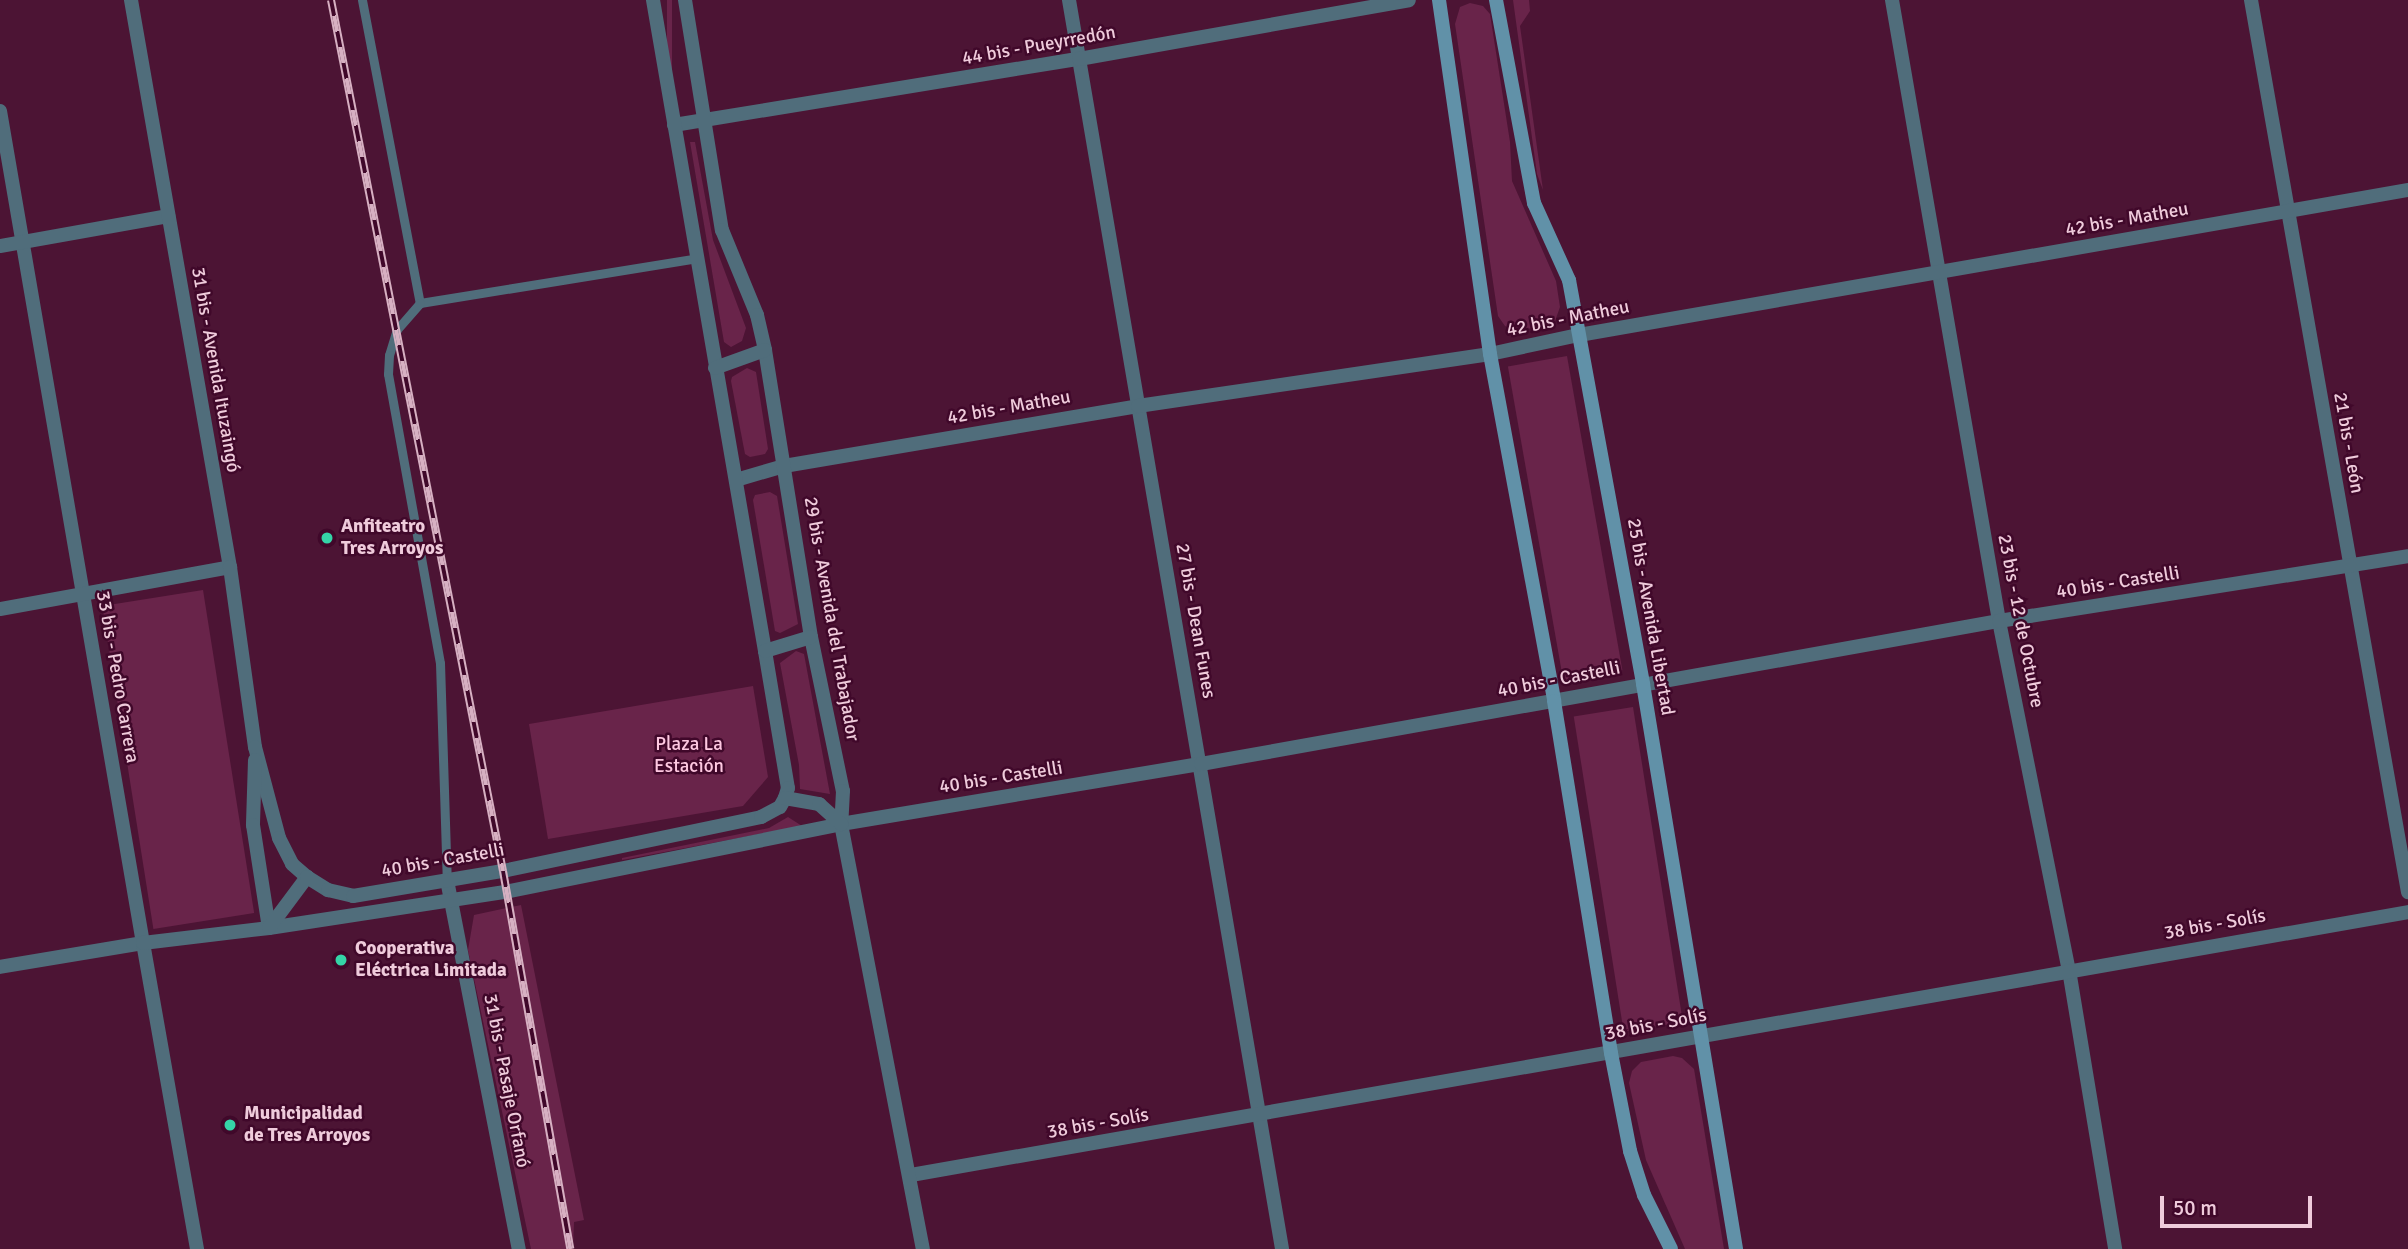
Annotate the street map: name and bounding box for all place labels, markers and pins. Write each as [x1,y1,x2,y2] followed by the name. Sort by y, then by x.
[341,516,443,560] place label: Anfiteatro Tres Arroyos
[319,530,335,546] marker: Anfiteatro Tres Arroyos
[355,938,507,982] place label: Cooperativa Eléctrica Limitada
[333,952,349,968] marker: Cooperativa Eléctrica Limitada
[244,1103,370,1147] place label: Municipalidad de Tres Arroyos
[222,1117,238,1133] marker: Municipalidad de Tres Arroyos

